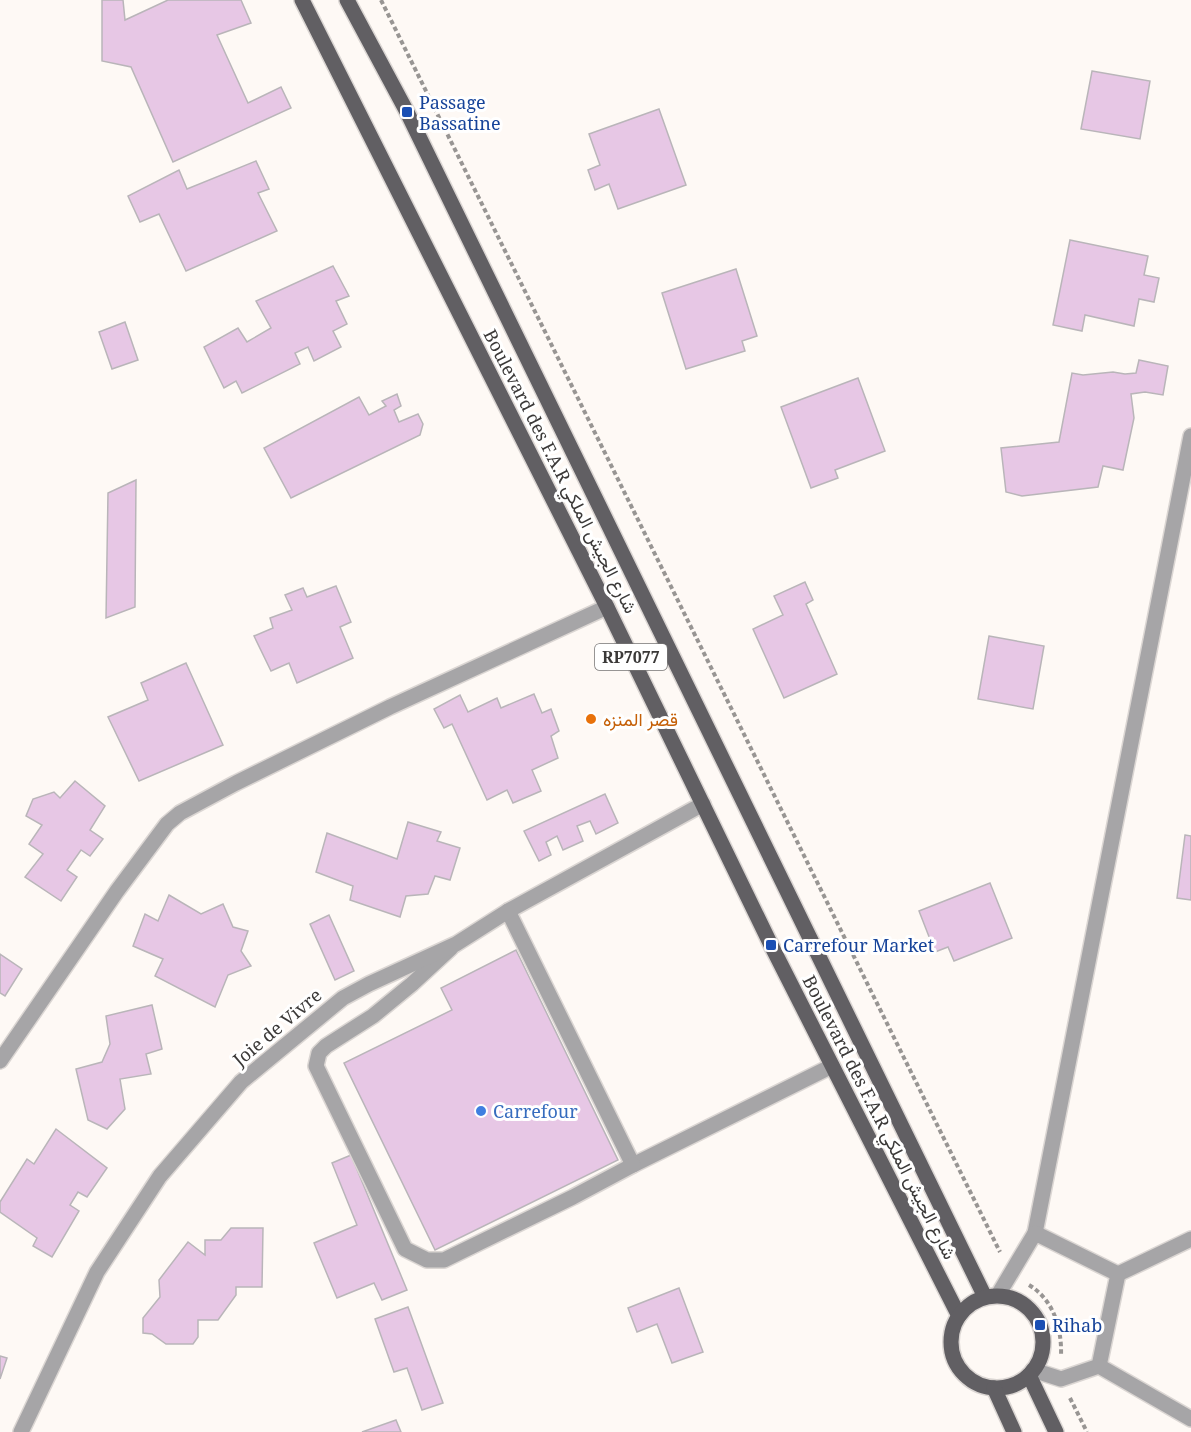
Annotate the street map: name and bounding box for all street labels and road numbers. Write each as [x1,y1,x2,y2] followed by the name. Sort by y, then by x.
[475,325,643,619] street label: Boulevard des F.A.R شارع الجيش الملكي
[595,644,667,670] road number: RP7077
[794,971,962,1265] street label: Boulevard des F.A.R شارع الجيش الملكي
[227,983,326,1072] street label: Joie de Vivre

